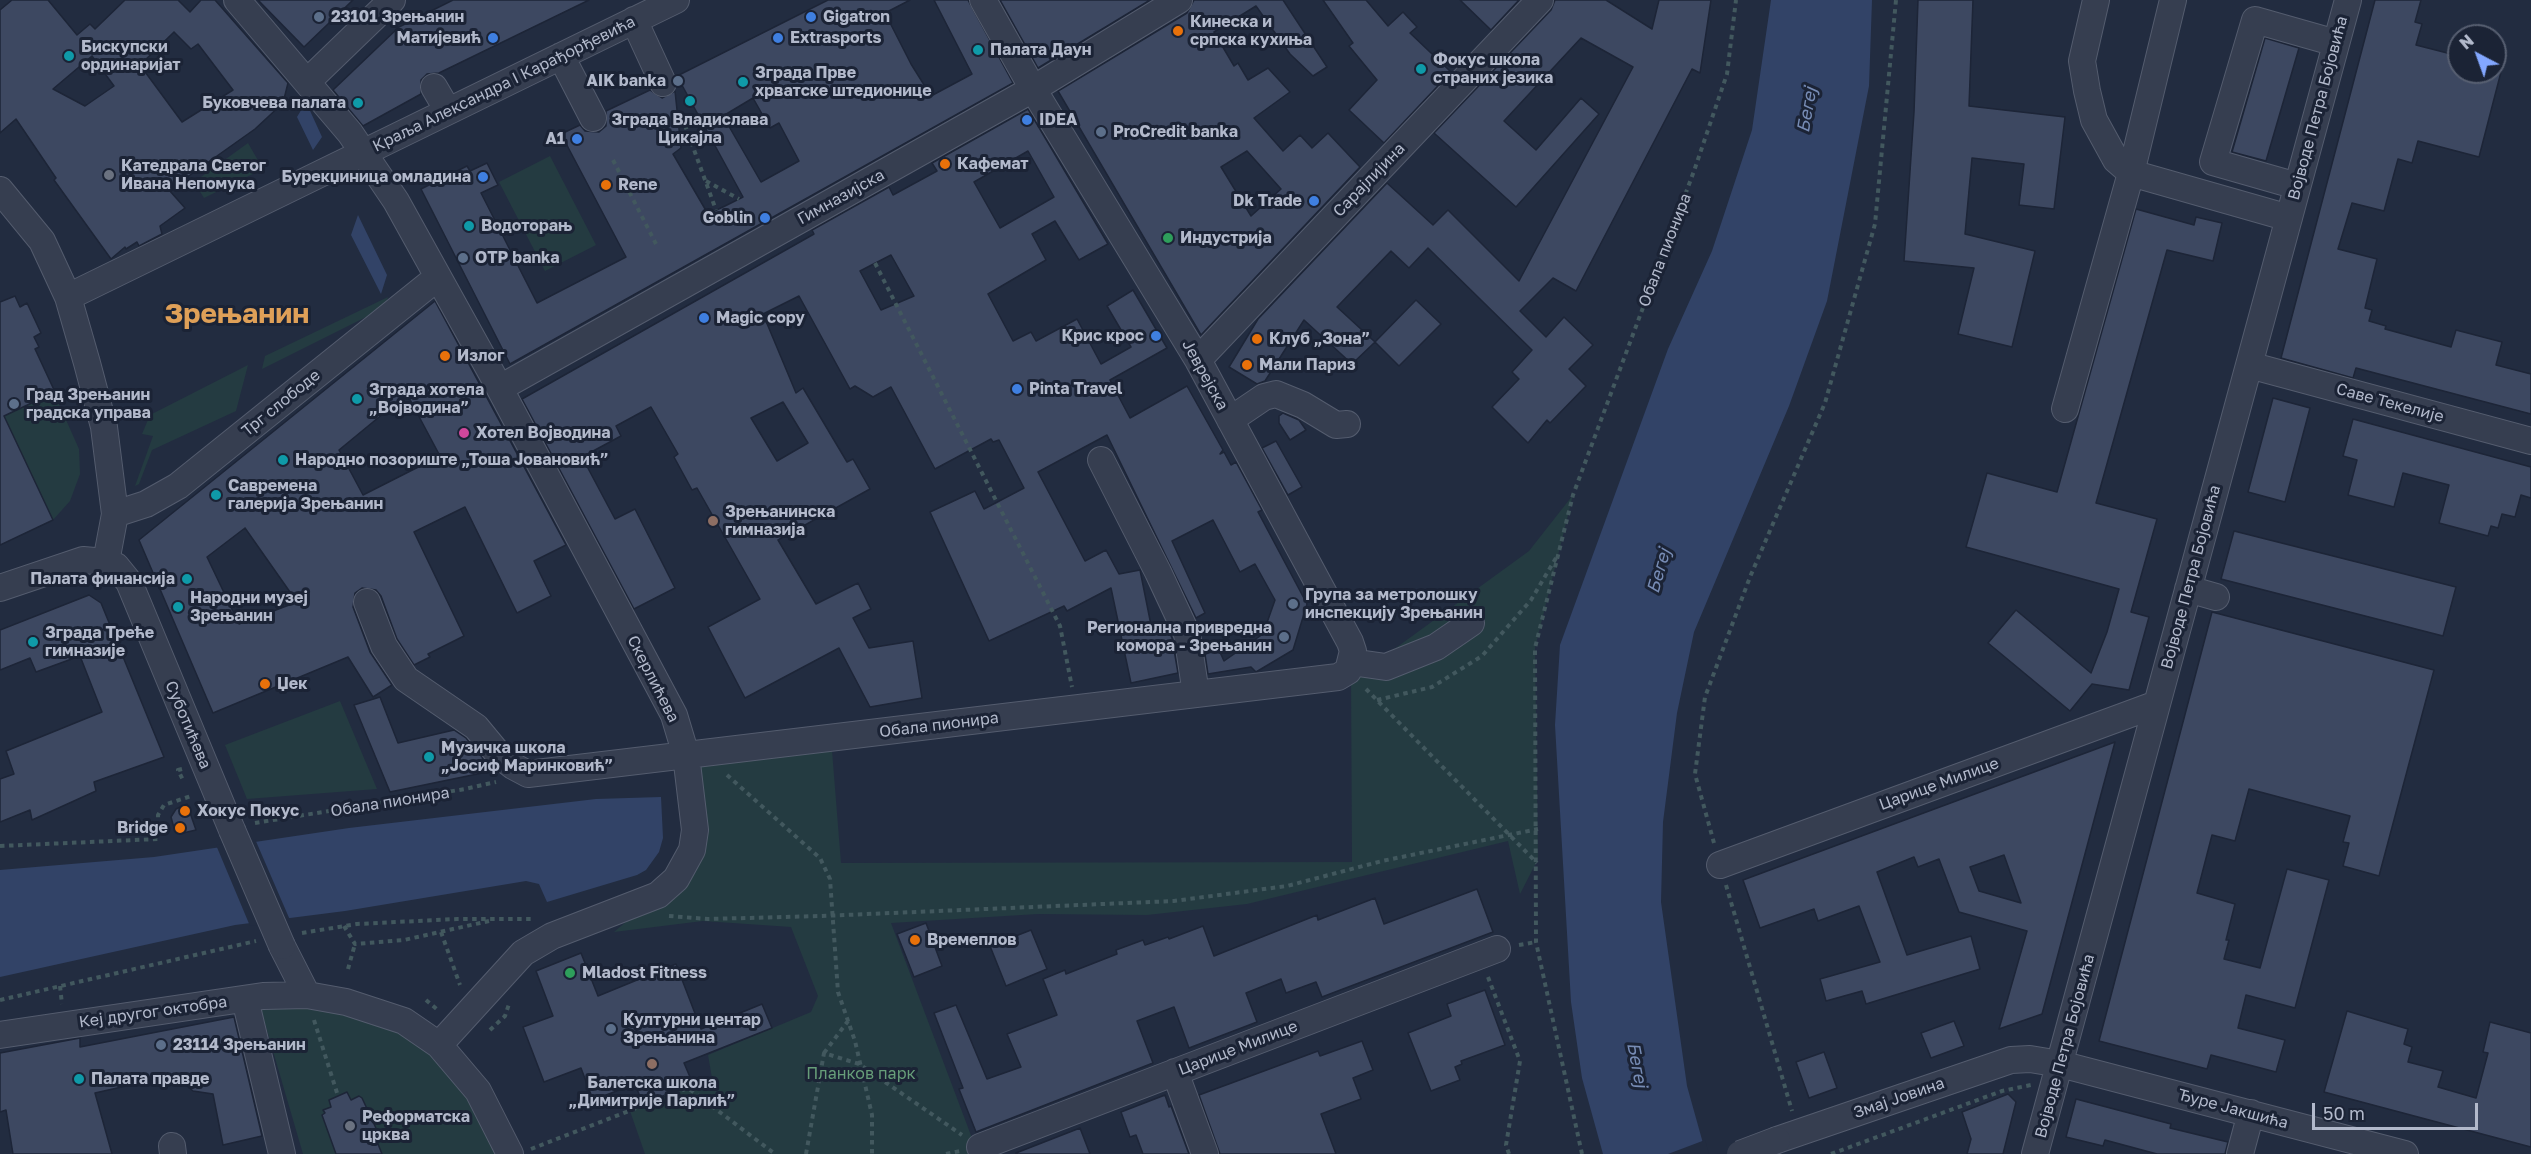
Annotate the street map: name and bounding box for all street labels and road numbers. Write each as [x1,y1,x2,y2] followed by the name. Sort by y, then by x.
[370,12,638,156] street label: Краља Александра I Карађорђевића
[2284,14,2352,202] street label: Војводе Петра Бојовића
[1329,139,1409,221] street label: Сарајлијина
[794,165,888,229] street label: Гимназијска
[1635,190,1695,310] street label: Обала пионира
[1178,336,1232,414] street label: Јеврејска
[238,366,324,440] street label: Трг слободе
[2334,379,2446,427] street label: Саве Текелије
[2157,483,2225,671] street label: Војводе Петра Бојовића
[623,632,683,726] street label: Скерлићева
[161,678,215,772] street label: Суботићева
[878,708,1000,742] street label: Обала пионира
[1877,753,2001,815] street label: Царице Милице
[329,783,451,821] street label: Обала пионира
[2031,952,2099,1140] street label: Војводе Петра Бојовића
[78,992,228,1032] street label: Кеј другог октобра
[1176,1016,1300,1080] street label: Царице Милице
[1851,1073,1947,1123] street label: Змај Јовина
[2176,1085,2290,1133] street label: Ђуре Јакшића

